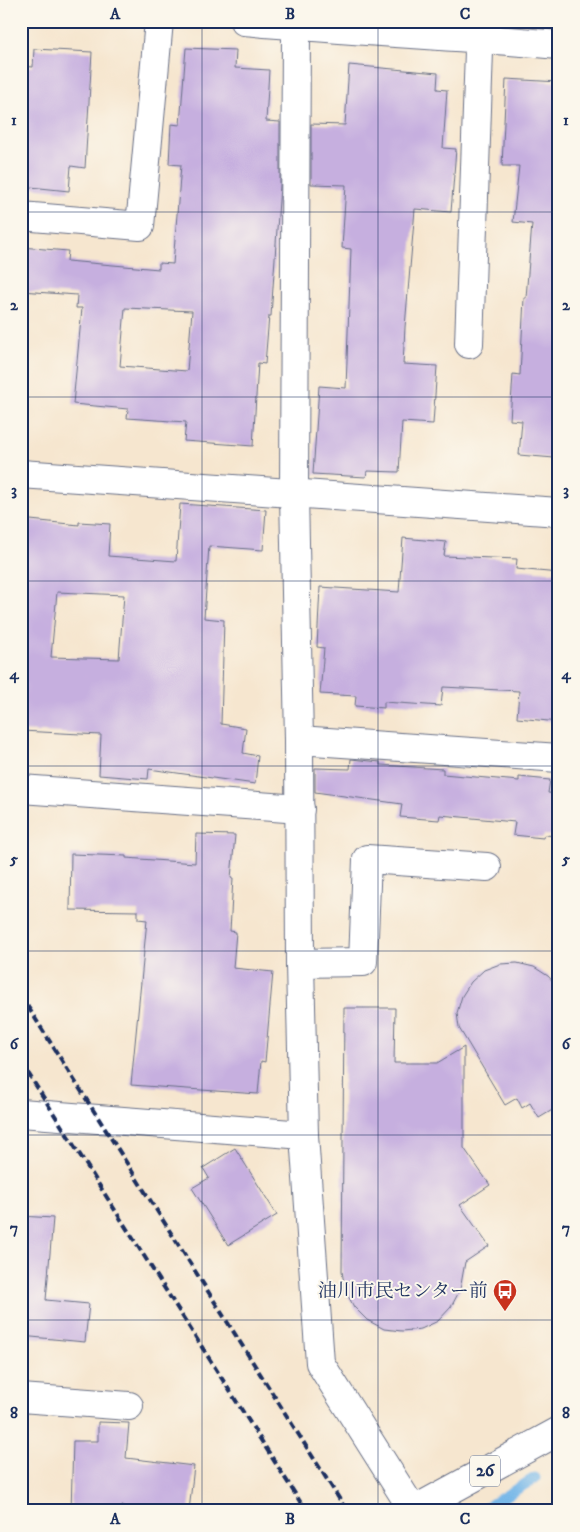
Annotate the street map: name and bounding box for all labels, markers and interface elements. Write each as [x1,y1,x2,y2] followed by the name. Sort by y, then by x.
[109,4,121,24] text: A
[285,4,295,24] text: B
[460,4,470,24] text: C
[11,110,17,130] text: 1
[563,110,569,130] text: 1
[10,295,19,315] text: 2
[562,295,571,315] text: 2
[11,480,17,500] text: 3
[563,480,569,500] text: 3
[8,664,19,684] text: 4
[560,664,571,684] text: 4
[9,849,18,869] text: 5
[561,849,570,869] text: 5
[10,1034,20,1054] text: 6
[562,1034,572,1054] text: 6
[10,1218,18,1238] text: 7
[562,1218,570,1238] text: 7
[492,1278,518,1312] bus stop icon: 油川市民センター前
[318,1280,488,1303] place label: 油川市民センター前
[10,1403,18,1423] text: 8
[562,1403,570,1423] text: 8
[470,1455,500,1486] road number: 26
[109,1509,121,1529] text: A
[285,1509,295,1529] text: B
[460,1509,470,1529] text: C

